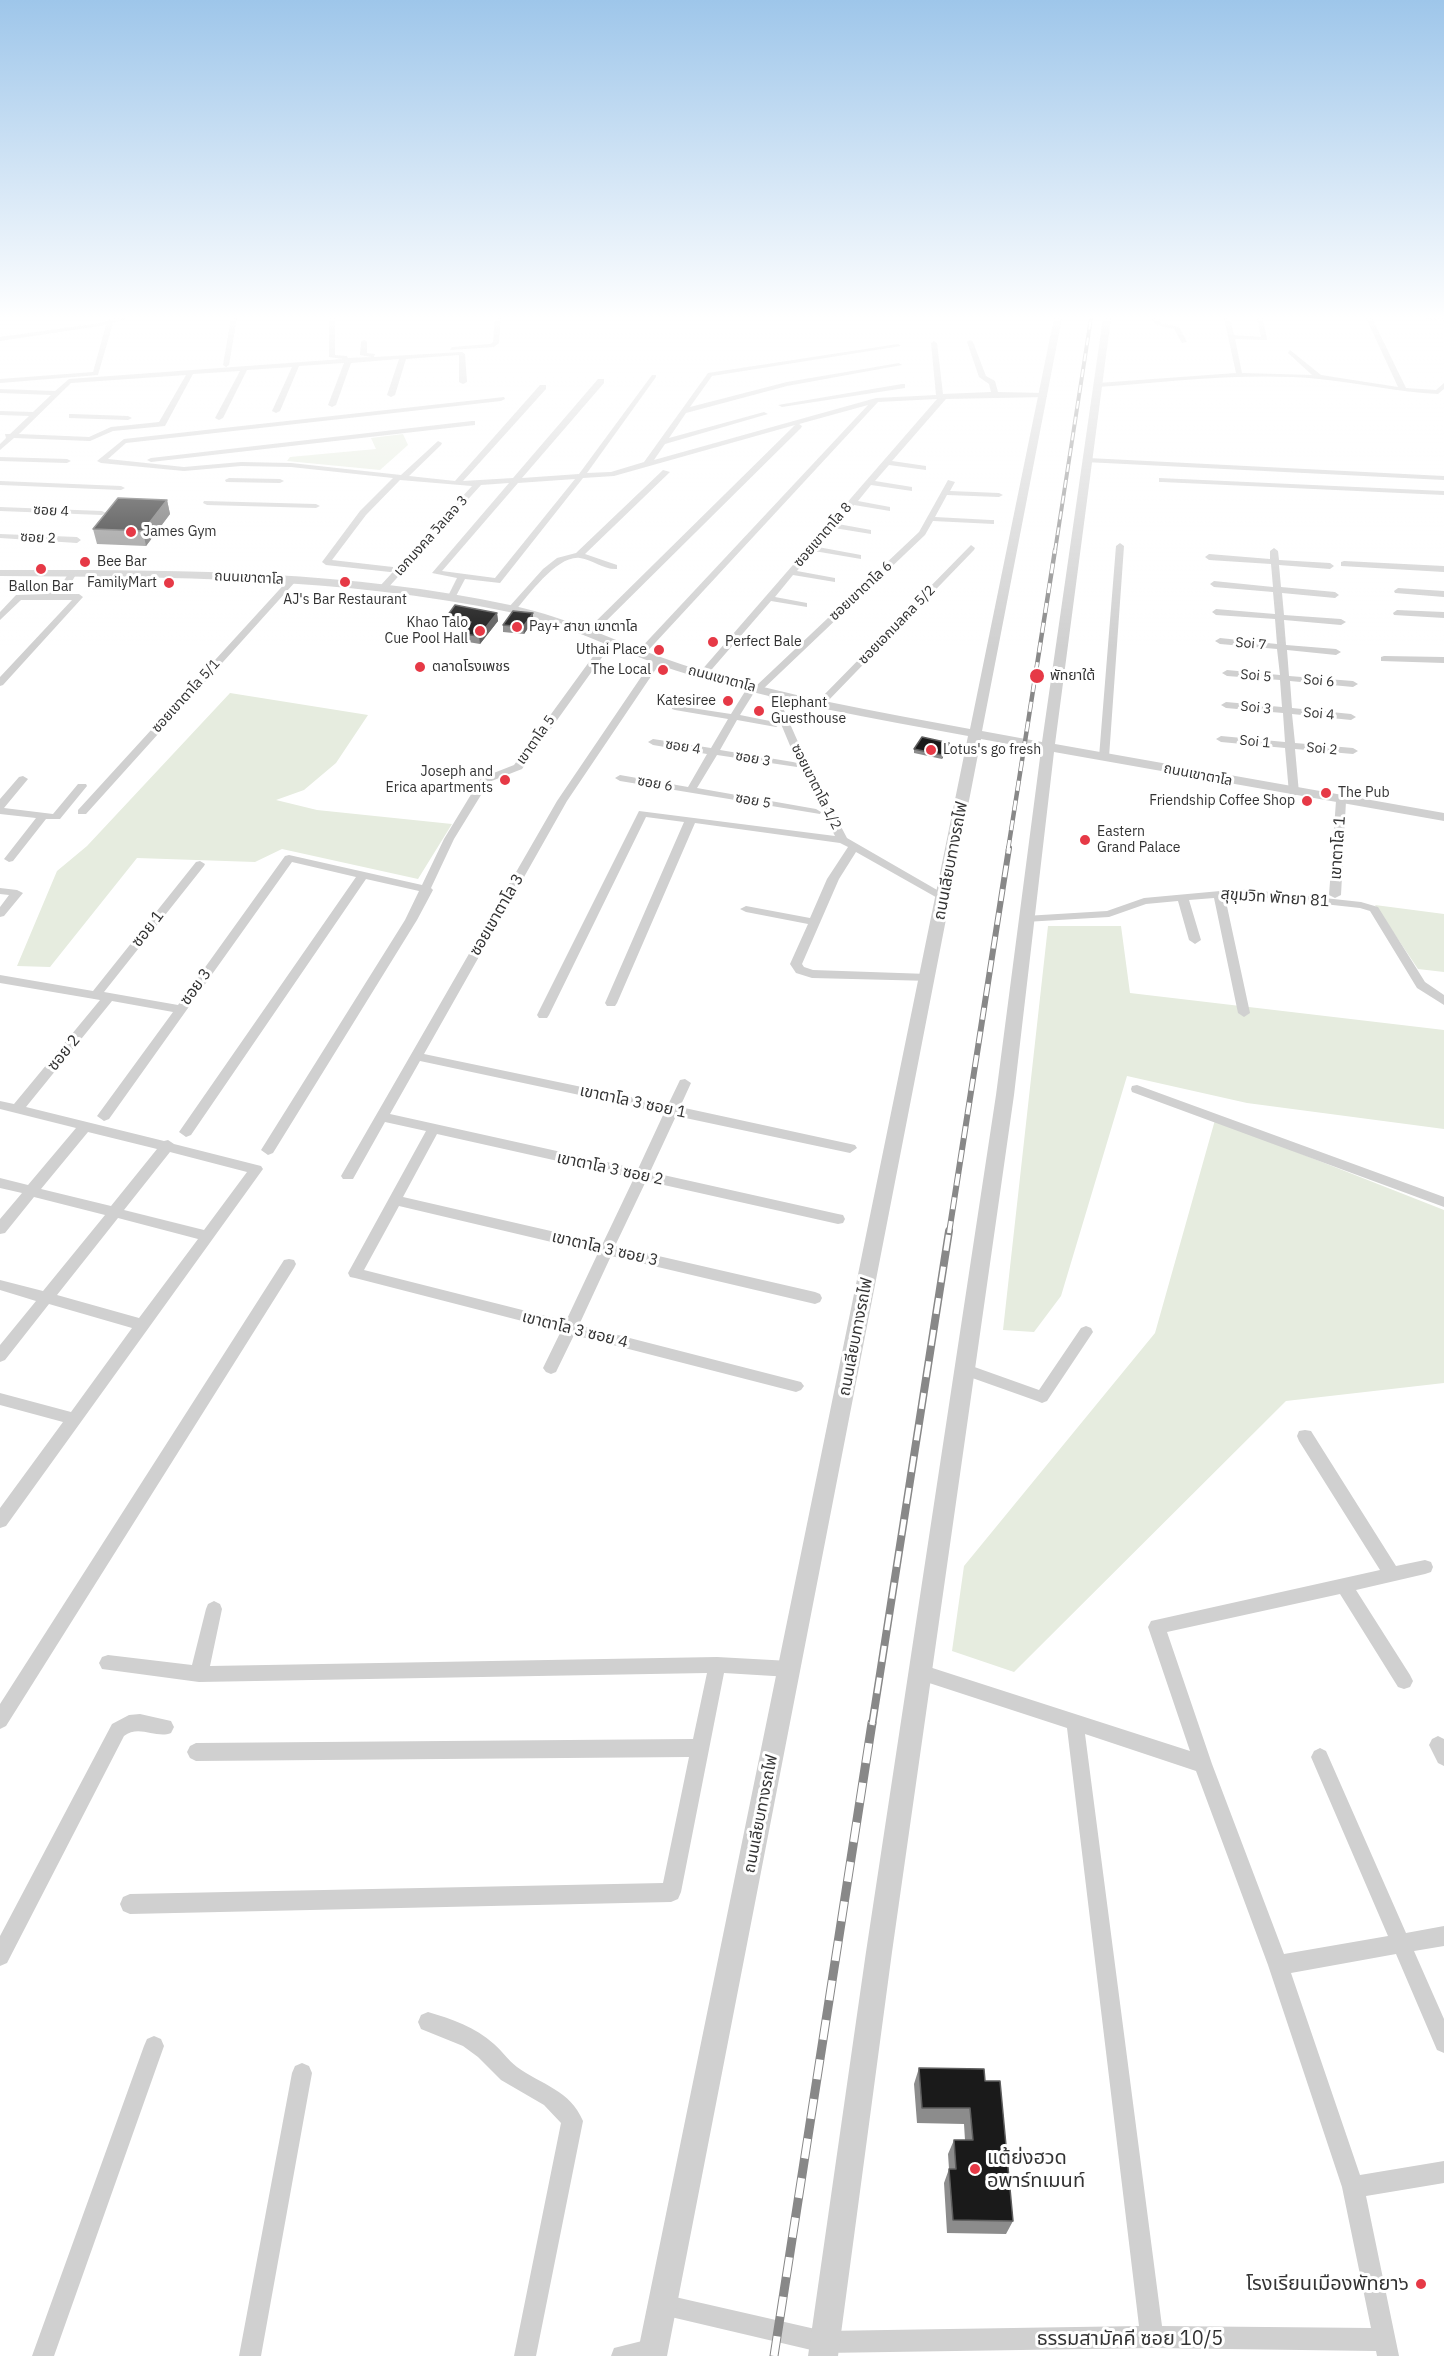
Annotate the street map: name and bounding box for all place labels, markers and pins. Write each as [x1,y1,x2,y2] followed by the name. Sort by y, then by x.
[143,524,217,540] place label: James Gym
[124,525,138,539] marker: James Gym
[97,554,147,570] place label: Bee Bar
[78,555,92,569] marker: Bee Bar
[34,562,48,576] marker: Ballon Bar
[87,575,157,591] place label: FamilyMart
[338,575,352,589] marker: AJ's Bar Restaurant
[162,576,176,590] marker: FamilyMart
[8,579,74,595] place label: Ballon Bar
[283,592,407,608] place label: AJ's Bar Restaurant
[384,615,468,648] place label: Khao Talo Cue Pool Hall
[529,619,638,635] place label: Pay+ สาขา เขาตาโล
[510,620,524,634] marker: Pay+ สาขา เขาตาโล
[473,624,487,638] marker: Khao Talo Cue Pool Hall
[725,634,802,650] place label: Perfect Bale
[706,635,720,649] marker: Perfect Bale
[576,642,647,658] place label: Uthai Place
[652,643,666,657] marker: Uthai Place
[432,659,510,675] place label: ตลาดโรงเพชร
[413,660,427,674] marker: ตลาดโรงเพชร
[591,662,651,678] place label: The Local
[656,663,670,677] marker: The Local
[1028,667,1046,685] marker: พัทยาใต้
[1050,668,1095,684] place label: พัทยาใต้
[657,693,716,709] place label: Katesiree
[721,694,735,708] marker: Katesiree
[771,695,846,728] place label: Elephant Guesthouse
[752,704,766,718] marker: Elephant Guesthouse
[943,742,1041,758] place label: Lotus's go fresh
[924,743,938,757] marker: Lotus's go fresh
[386,764,493,796] place label: Joseph and Erica apartments
[498,773,512,787] marker: Joseph and Erica apartments
[1338,785,1390,801] place label: The Pub
[1319,786,1333,800] marker: The Pub
[1149,793,1295,809] place label: Friendship Coffee Shop
[1300,794,1314,808] marker: Friendship Coffee Shop
[1097,824,1180,856] place label: Eastern Grand Palace
[1078,833,1092,847] marker: Eastern Grand Palace
[987,2146,1085,2193] place label: แต้ย่งฮวด อพาร์ทเมนท์
[968,2162,982,2176] marker: แต้ย่งฮวด อพาร์ทเมนท์
[1246,2272,1409,2296] place label: โรงเรียนเมืองพัทยา๖
[1414,2277,1428,2291] marker: โรงเรียนเมืองพัทยา๖

